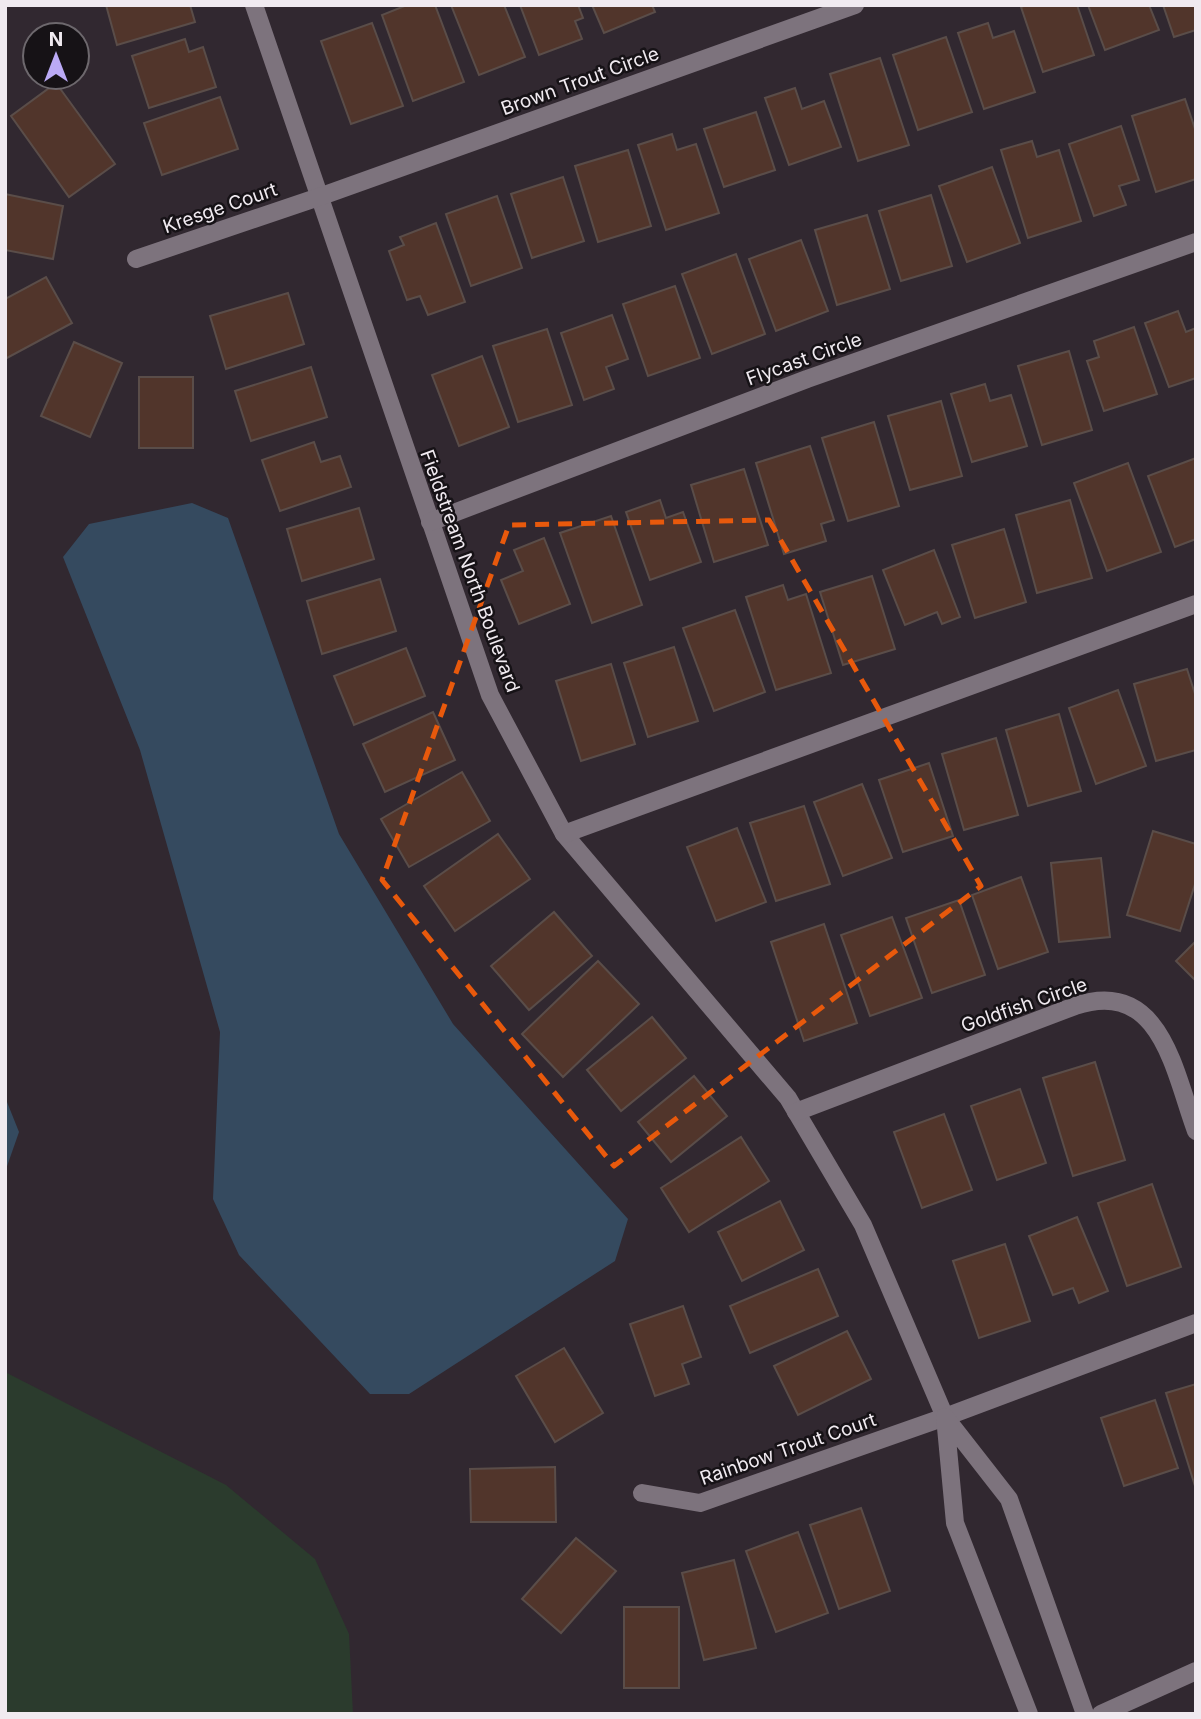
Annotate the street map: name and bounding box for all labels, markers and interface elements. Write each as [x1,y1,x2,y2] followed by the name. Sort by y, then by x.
[21,21,91,91] north arrow
[49,28,63,51] text: N
[498,42,662,120] street label: Brown Trout Circle
[160,178,280,238] street label: Kresge Court
[743,327,865,391] street label: Flycast Circle
[415,447,525,695] street label: Fieldstream North Boulevard
[958,973,1090,1037] street label: Goldfish Circle
[697,1408,879,1490] street label: Rainbow Trout Court

